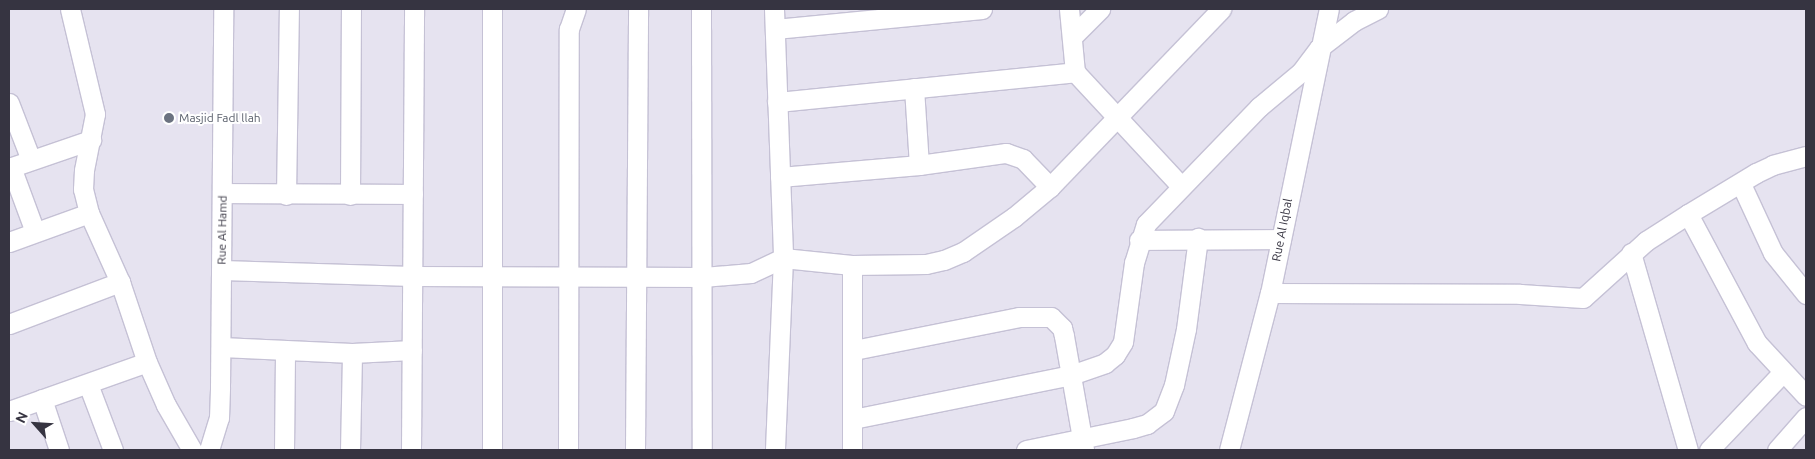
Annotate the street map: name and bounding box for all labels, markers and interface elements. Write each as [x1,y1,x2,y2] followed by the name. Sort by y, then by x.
[179,111,261,125] place label: Masjid Fadl llah
[163,112,175,124] marker: Masjid Fadl llah
[214,195,230,265] street label: Rue Al Hamd
[1269,197,1295,263] street label: Rue Al Iqbal
[10,399,60,449] north arrow
[12,409,31,426] text: N

